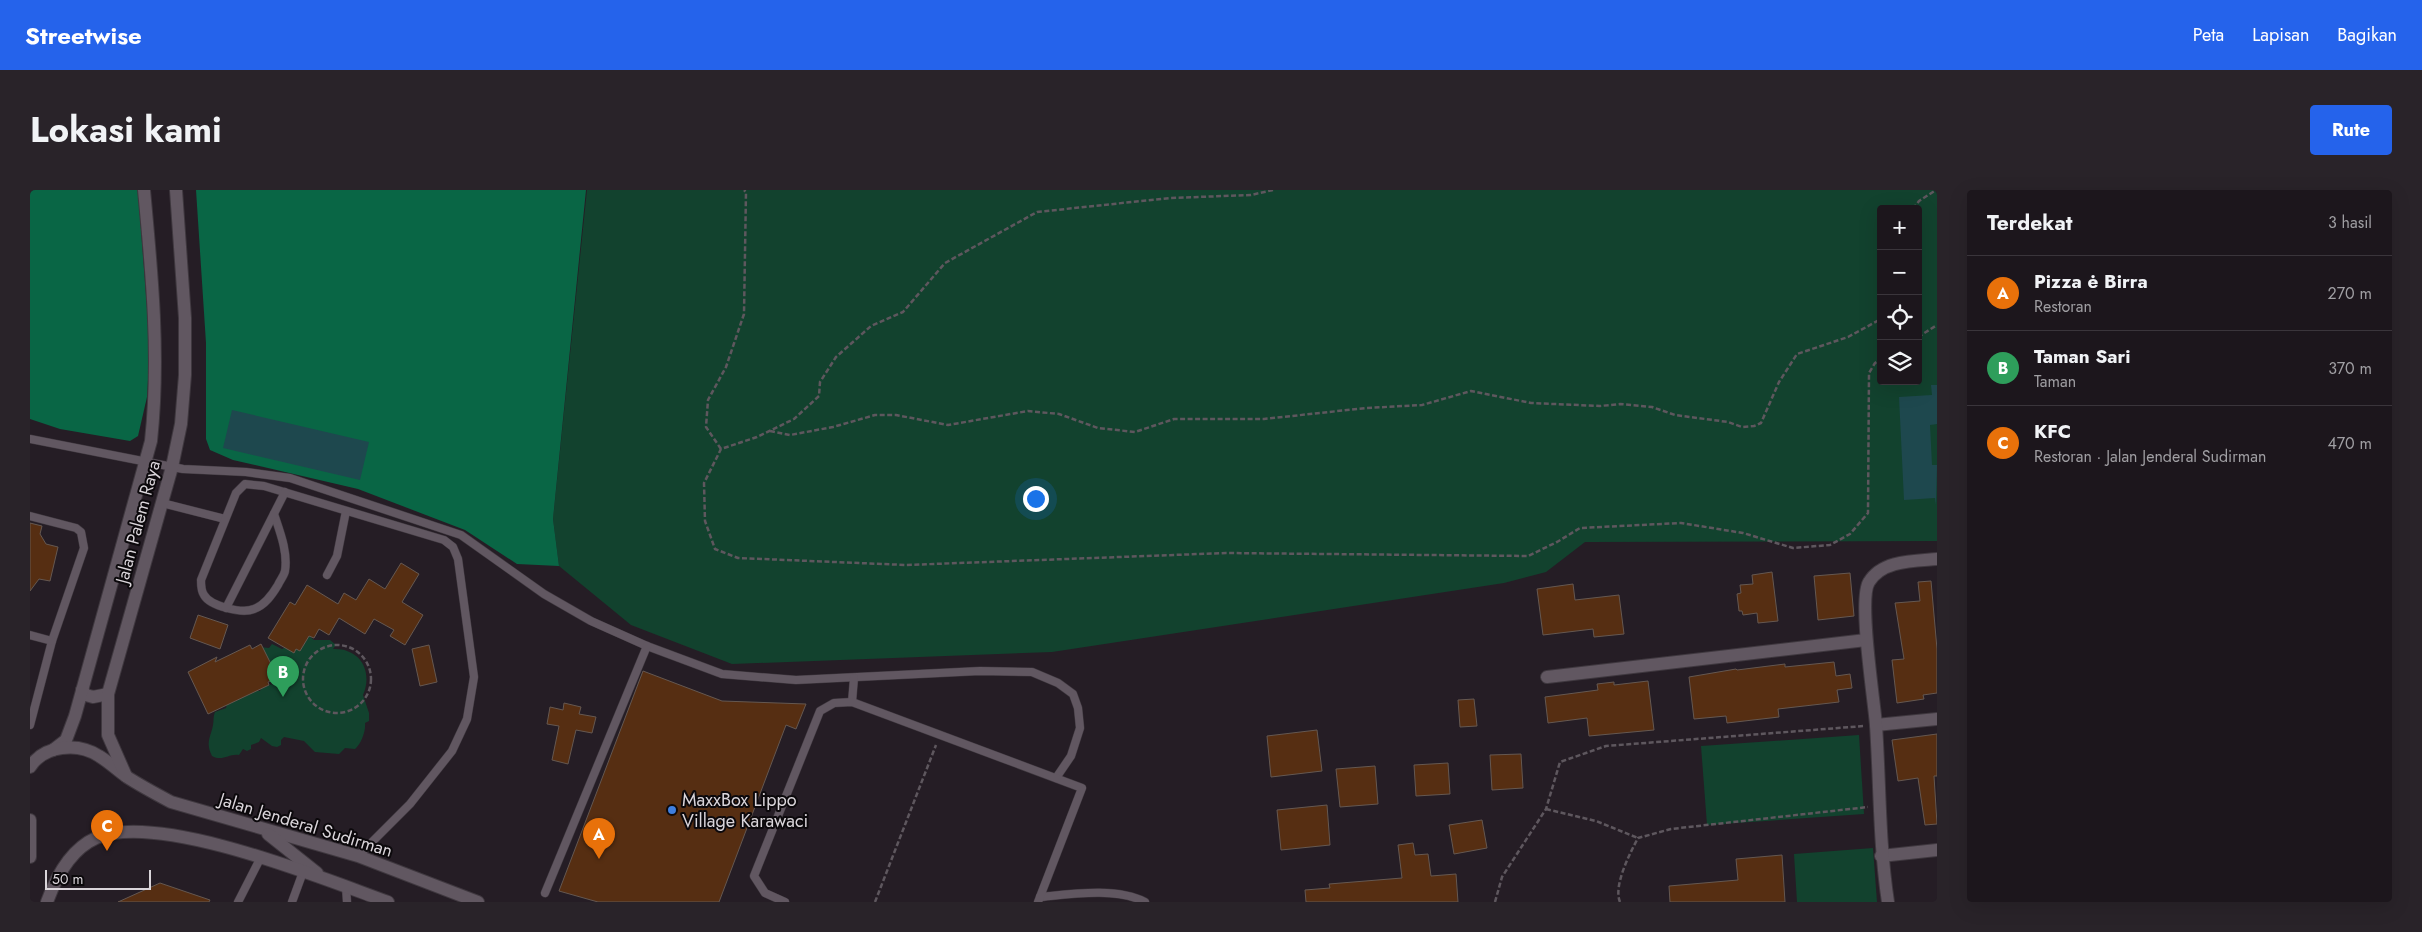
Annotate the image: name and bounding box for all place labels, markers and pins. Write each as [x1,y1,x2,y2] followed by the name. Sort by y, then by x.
[267,656,299,697] pin: B
[682,787,808,834] place label: MaxxBox Lippo Village Karawaci
[666,804,678,816] marker: MaxxBox Lippo Village Karawaci
[91,810,123,851] pin: C
[583,818,615,859] pin: A

